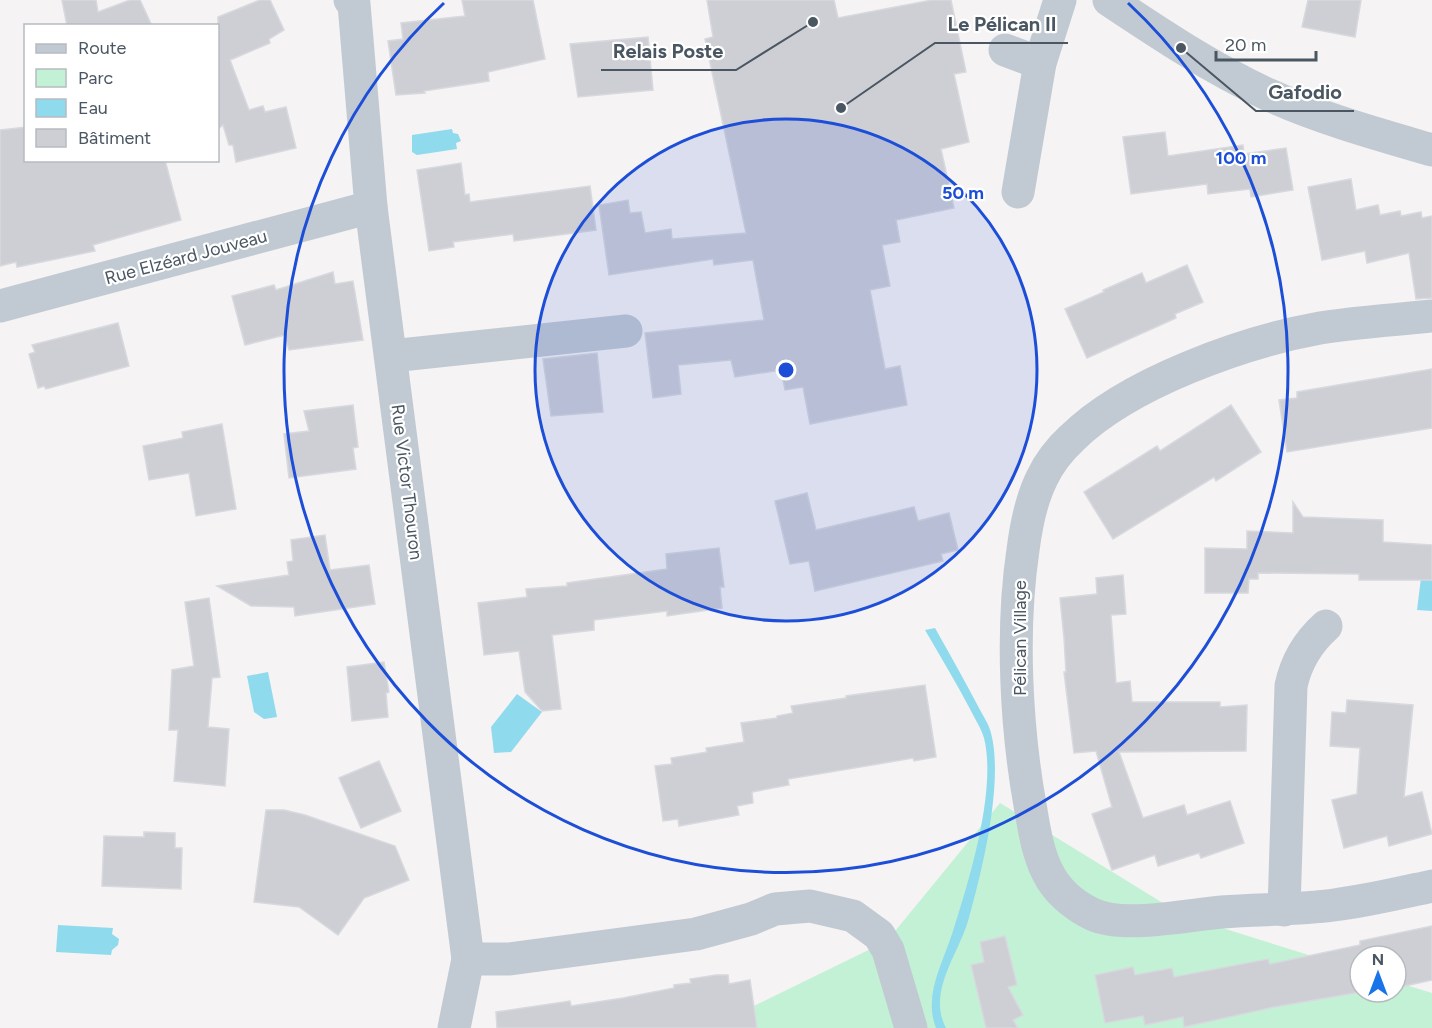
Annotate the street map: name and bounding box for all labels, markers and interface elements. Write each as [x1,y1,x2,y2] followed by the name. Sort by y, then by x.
[935,5,1068,43] callout: Le Pélican II
[948,12,1057,36] text: Le Pélican II
[24,24,219,162] legend
[1216,24,1316,62] scale bar
[601,32,736,70] callout: Relais Poste
[1225,34,1266,56] text: 20 m
[78,37,127,59] text: Route
[613,39,723,63] text: Relais Poste
[78,67,114,89] text: Parc
[1256,73,1354,111] callout: Gafodio
[1268,80,1342,104] text: Gafodio
[78,97,108,119] text: Eau
[78,127,151,149] text: Bâtiment
[1216,147,1266,169] text: 100 m
[942,182,984,204] text: 50 m
[102,225,270,289] street label: Rue Elzéard Jouveau
[776,360,796,380] centre of rings
[387,403,427,561] street label: Rue Victor Thouron
[1009,580,1031,696] street label: Pélican Village
[1348,944,1408,1004] north arrow
[1372,950,1384,969] text: N

